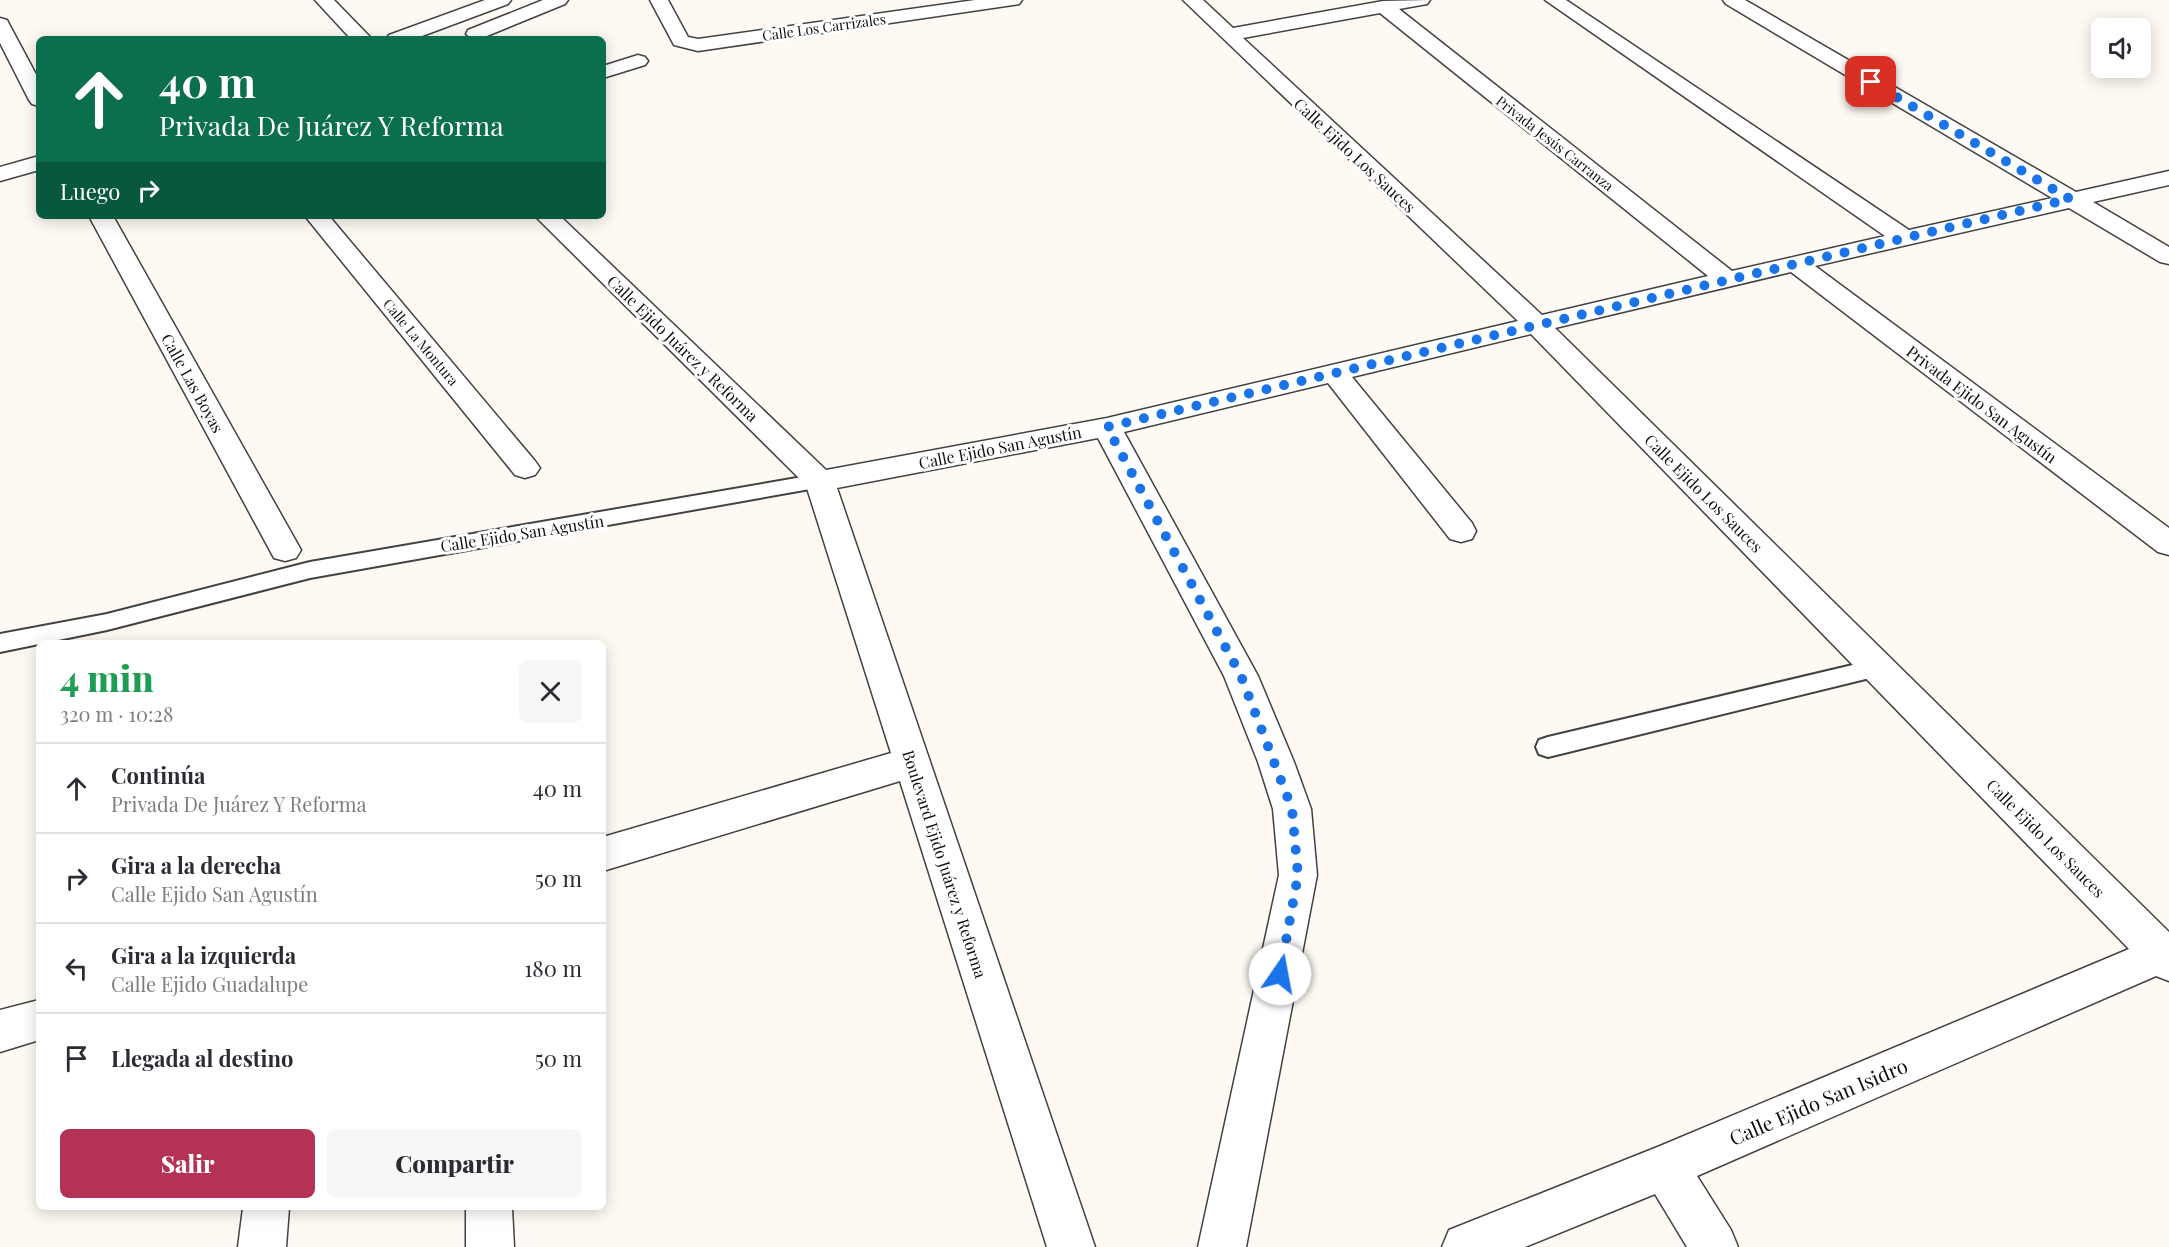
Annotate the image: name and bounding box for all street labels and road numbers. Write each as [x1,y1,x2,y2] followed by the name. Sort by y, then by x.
[761,9,887,45] street label: Calle Los Carrizales
[1492,91,1618,195] street label: Privada Jesús Carranza
[1290,93,1420,217] street label: Calle Ejido Los Sauces
[603,270,763,426] street label: Calle Ejido Juárez y Reforma
[379,295,463,389] street label: Calle La Montura
[157,330,229,436] street label: Calle Las Boyas
[1903,341,2062,468] street label: Privada Ejido San Agustín
[917,421,1084,473] street label: Calle Ejido San Agustín
[1640,429,1768,557] street label: Calle Ejido Los Sauces
[439,510,606,556] street label: Calle Ejido San Agustín
[898,747,992,981] street label: Boulevard Ejido Juárez y Reforma
[1982,774,2110,902] street label: Calle Ejido Los Sauces
[1725,1051,1911,1151] street label: Calle Ejido San Isidro

